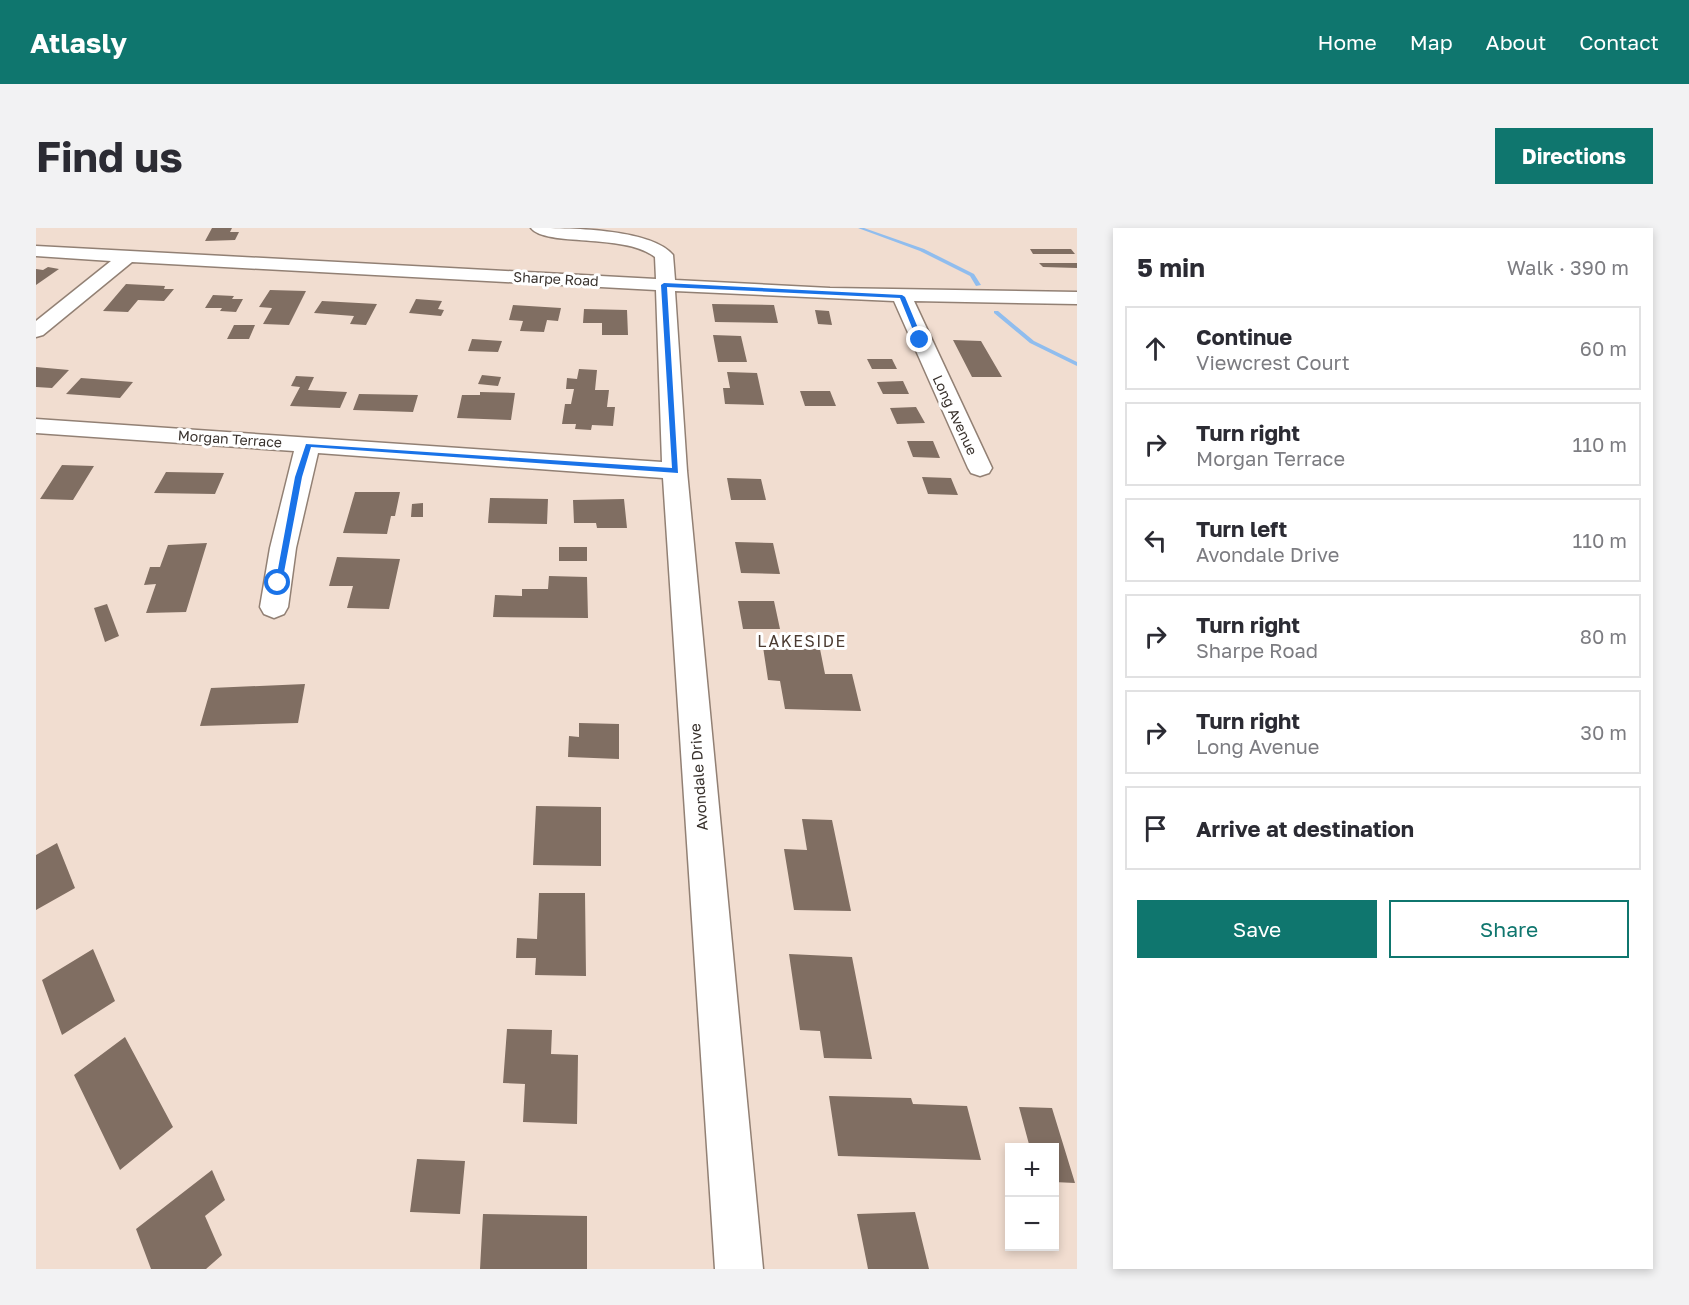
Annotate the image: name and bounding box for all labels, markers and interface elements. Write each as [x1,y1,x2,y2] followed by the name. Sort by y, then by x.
[30,26,127,59] text: Atlasly
[1317,29,1377,55] text: Home
[1410,29,1453,55] text: Map
[1486,29,1546,55] text: About
[1579,29,1659,55] text: Contact
[1495,128,1653,184] button: Directions
[36,131,183,181] text: Find us
[1137,252,1205,283] text: 5 min
[1507,255,1629,279] text: Walk · 390 m
[513,268,599,289] street label: Sharpe Road
[1196,323,1292,350] text: Continue
[906,326,932,352] route end
[1139,332,1172,365] icon: ahead
[1580,336,1627,360] text: 60 m
[1196,350,1350,374] text: Viewcrest Court
[929,372,981,458] street label: Long Avenue
[1196,419,1300,446] text: Turn right
[177,426,283,451] street label: Morgan Terrace
[1139,428,1172,461] icon: right
[1573,432,1627,456] text: 110 m
[1196,446,1345,470] text: Morgan Terrace
[1196,515,1287,542] text: Turn left
[1139,524,1172,557] icon: left
[1573,528,1627,552] text: 110 m
[1196,542,1339,566] text: Avondale Drive
[264,569,290,595] route start
[1196,611,1300,638] text: Turn right
[1139,620,1172,653] icon: right
[1580,624,1627,648] text: 80 m
[757,631,847,651] district label: LAKESIDE
[1196,638,1318,662] text: Sharpe Road
[1196,707,1300,734] text: Turn right
[1139,716,1172,749] icon: right
[1580,720,1627,744] text: 30 m
[685,723,711,831] street label: Avondale Drive
[1196,734,1319,758] text: Long Avenue
[1139,812,1172,845] icon: arrive
[1196,815,1414,842] text: Arrive at destination
[1137,900,1377,958] button: Save
[1389,900,1629,958] button: Share
[1005,1143,1059,1251] map controls
[1005,1143,1059,1197] button: +
[1005,1197,1059,1251] button: −

